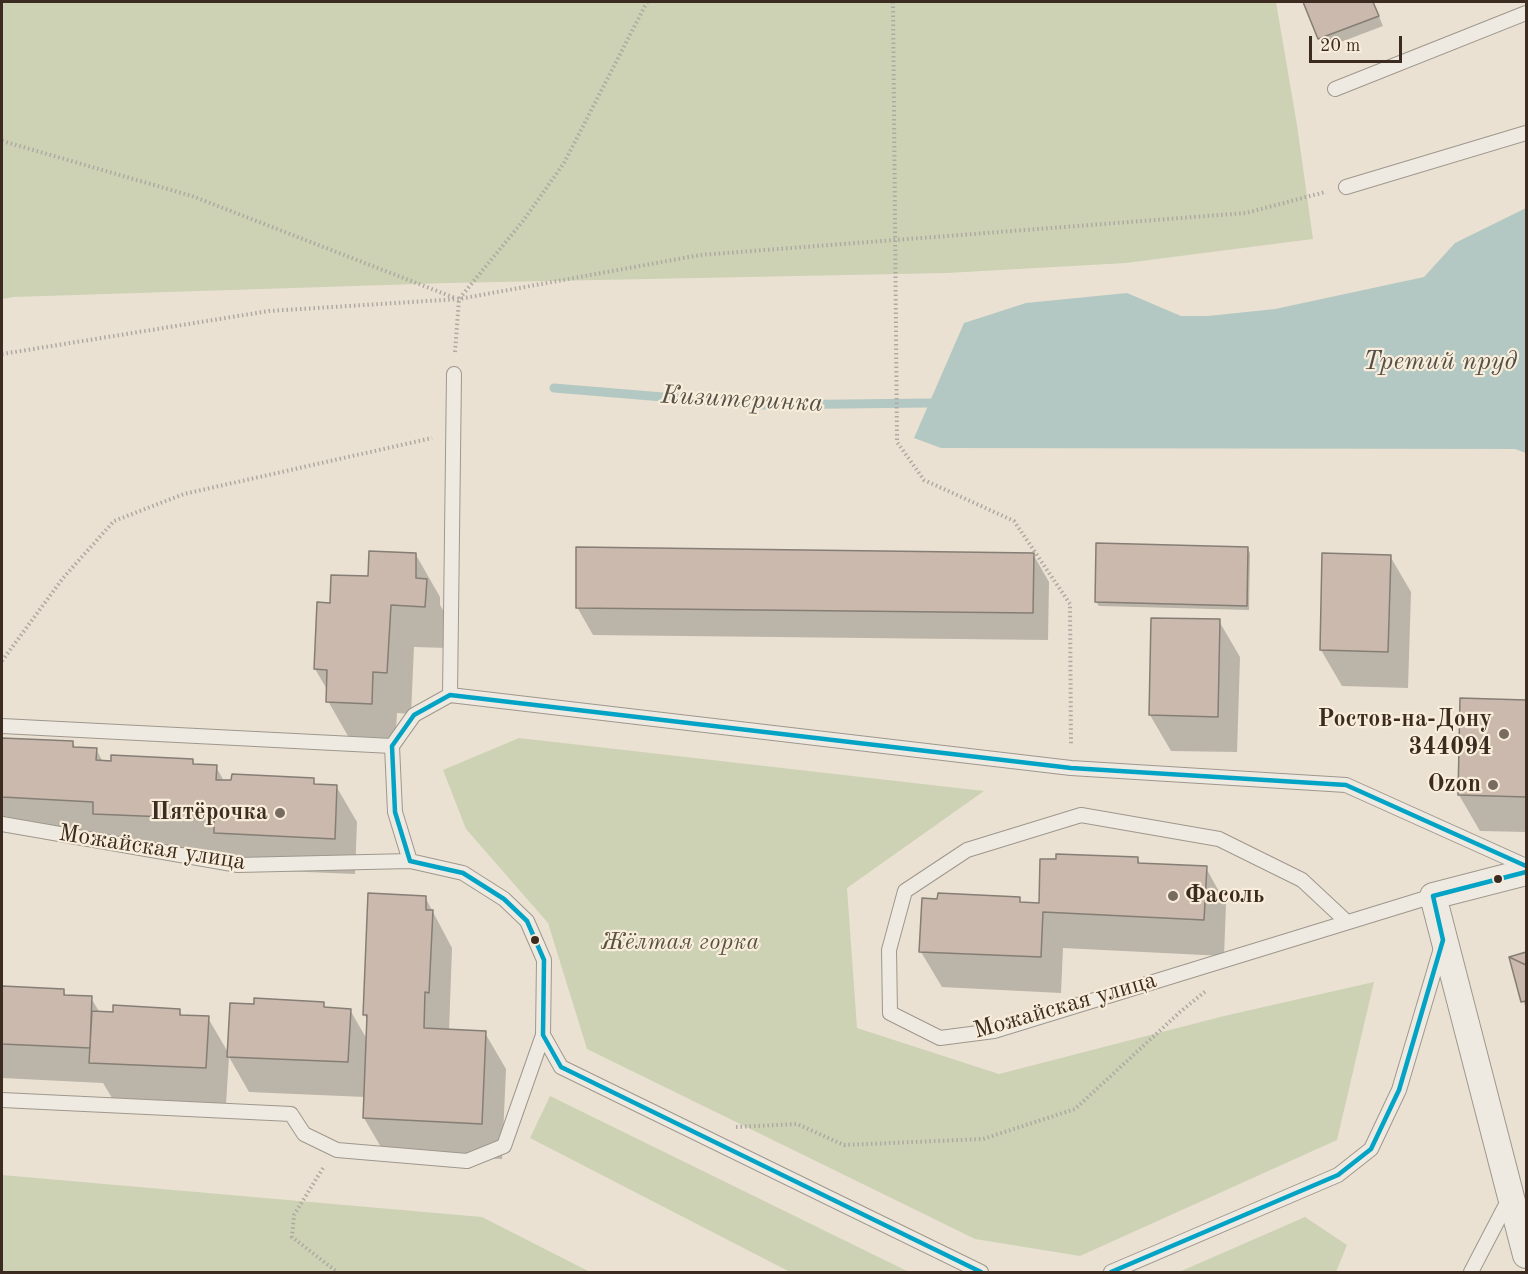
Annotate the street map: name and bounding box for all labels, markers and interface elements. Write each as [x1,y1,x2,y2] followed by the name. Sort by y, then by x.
[1312,24,1405,62] scale bar
[1320,37,1360,55] text: 20 m
[1363,346,1517,378] water label: Третий пруд
[660,380,824,420] water label: Кизитеринка
[1318,706,1492,762] place label: Ростов-на-Дону 344094
[1497,727,1511,741] marker: Ростов-на-Дону 344094
[1427,771,1481,799] place label: Ozon
[1486,778,1500,792] marker: Ozon
[150,799,268,827] place label: Пятёрочка
[273,806,287,820] marker: Пятёрочка
[56,819,248,877] street label: Можайская улица
[1492,873,1504,885] unlabelled marker
[1185,882,1264,910] place label: Фасоль
[1166,889,1180,903] marker: Фасоль
[601,929,759,957] park label: Жёлтая горка
[529,934,541,946] unlabelled marker
[970,966,1160,1046] street label: Можайская улица

